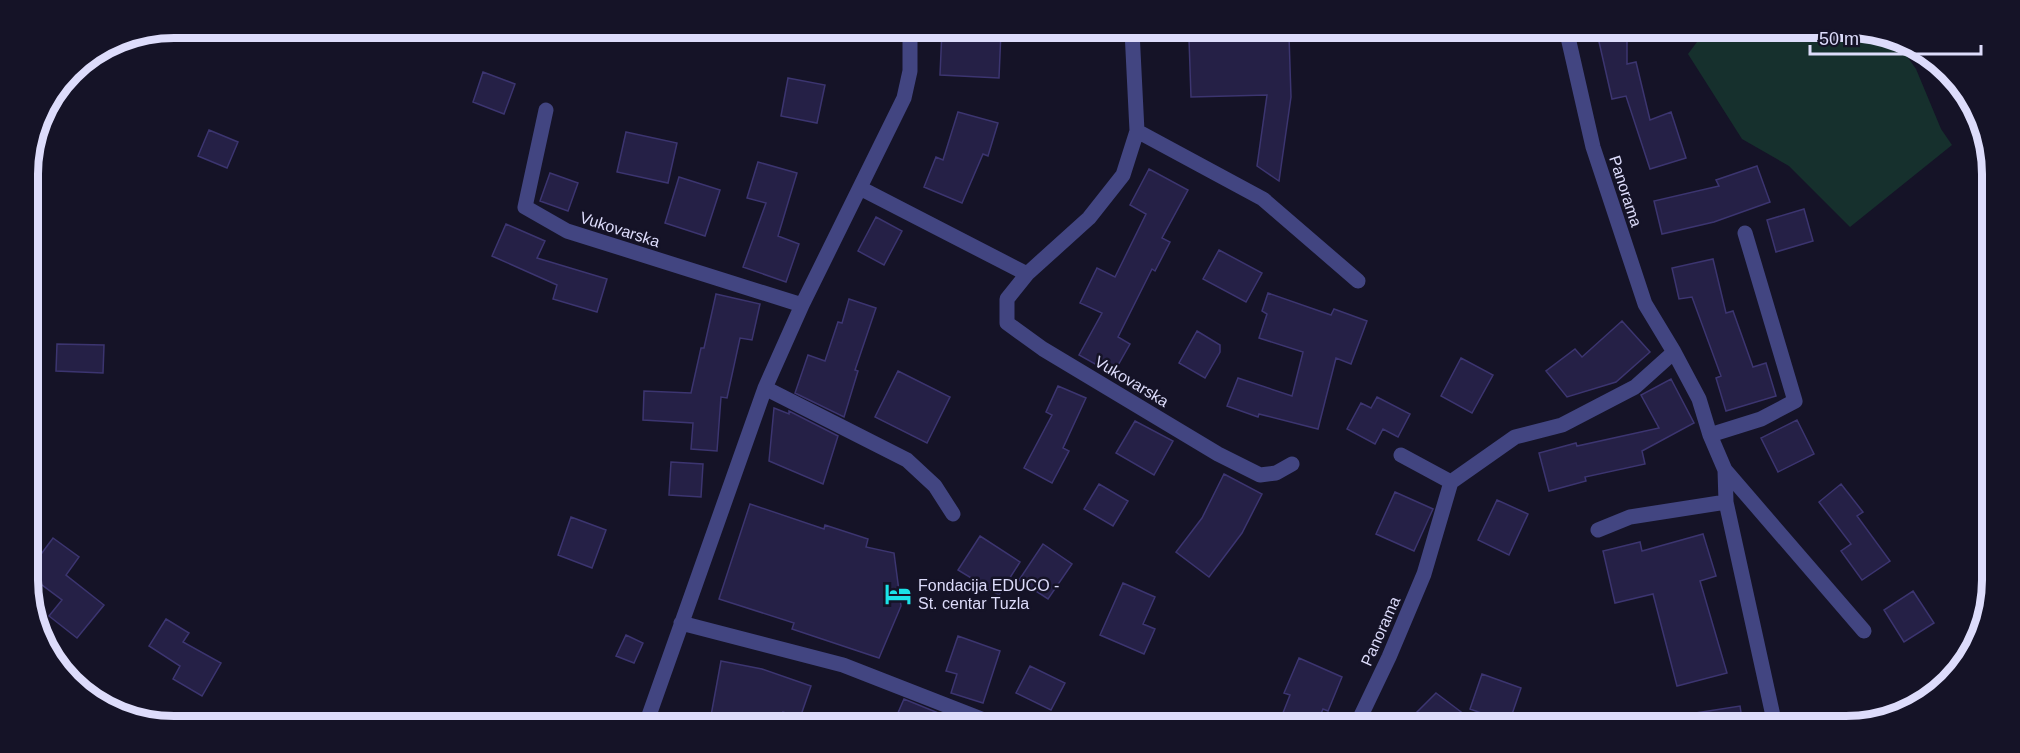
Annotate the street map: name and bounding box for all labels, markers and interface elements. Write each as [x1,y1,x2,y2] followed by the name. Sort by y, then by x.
[1810,18,1981,56] scale bar
[1819,29,1859,49] text: 50 m
[1606,153,1645,229] street label: Panorama
[578,209,662,250] street label: Vukovarska
[1092,353,1172,410] street label: Vukovarska
[918,577,1059,612] place label: Fondacija EDUCO - St. centar Tuzla
[883,579,913,609] hotel icon: Fondacija EDUCO - St. centar Tuzla
[1358,594,1403,668] street label: Panorama

